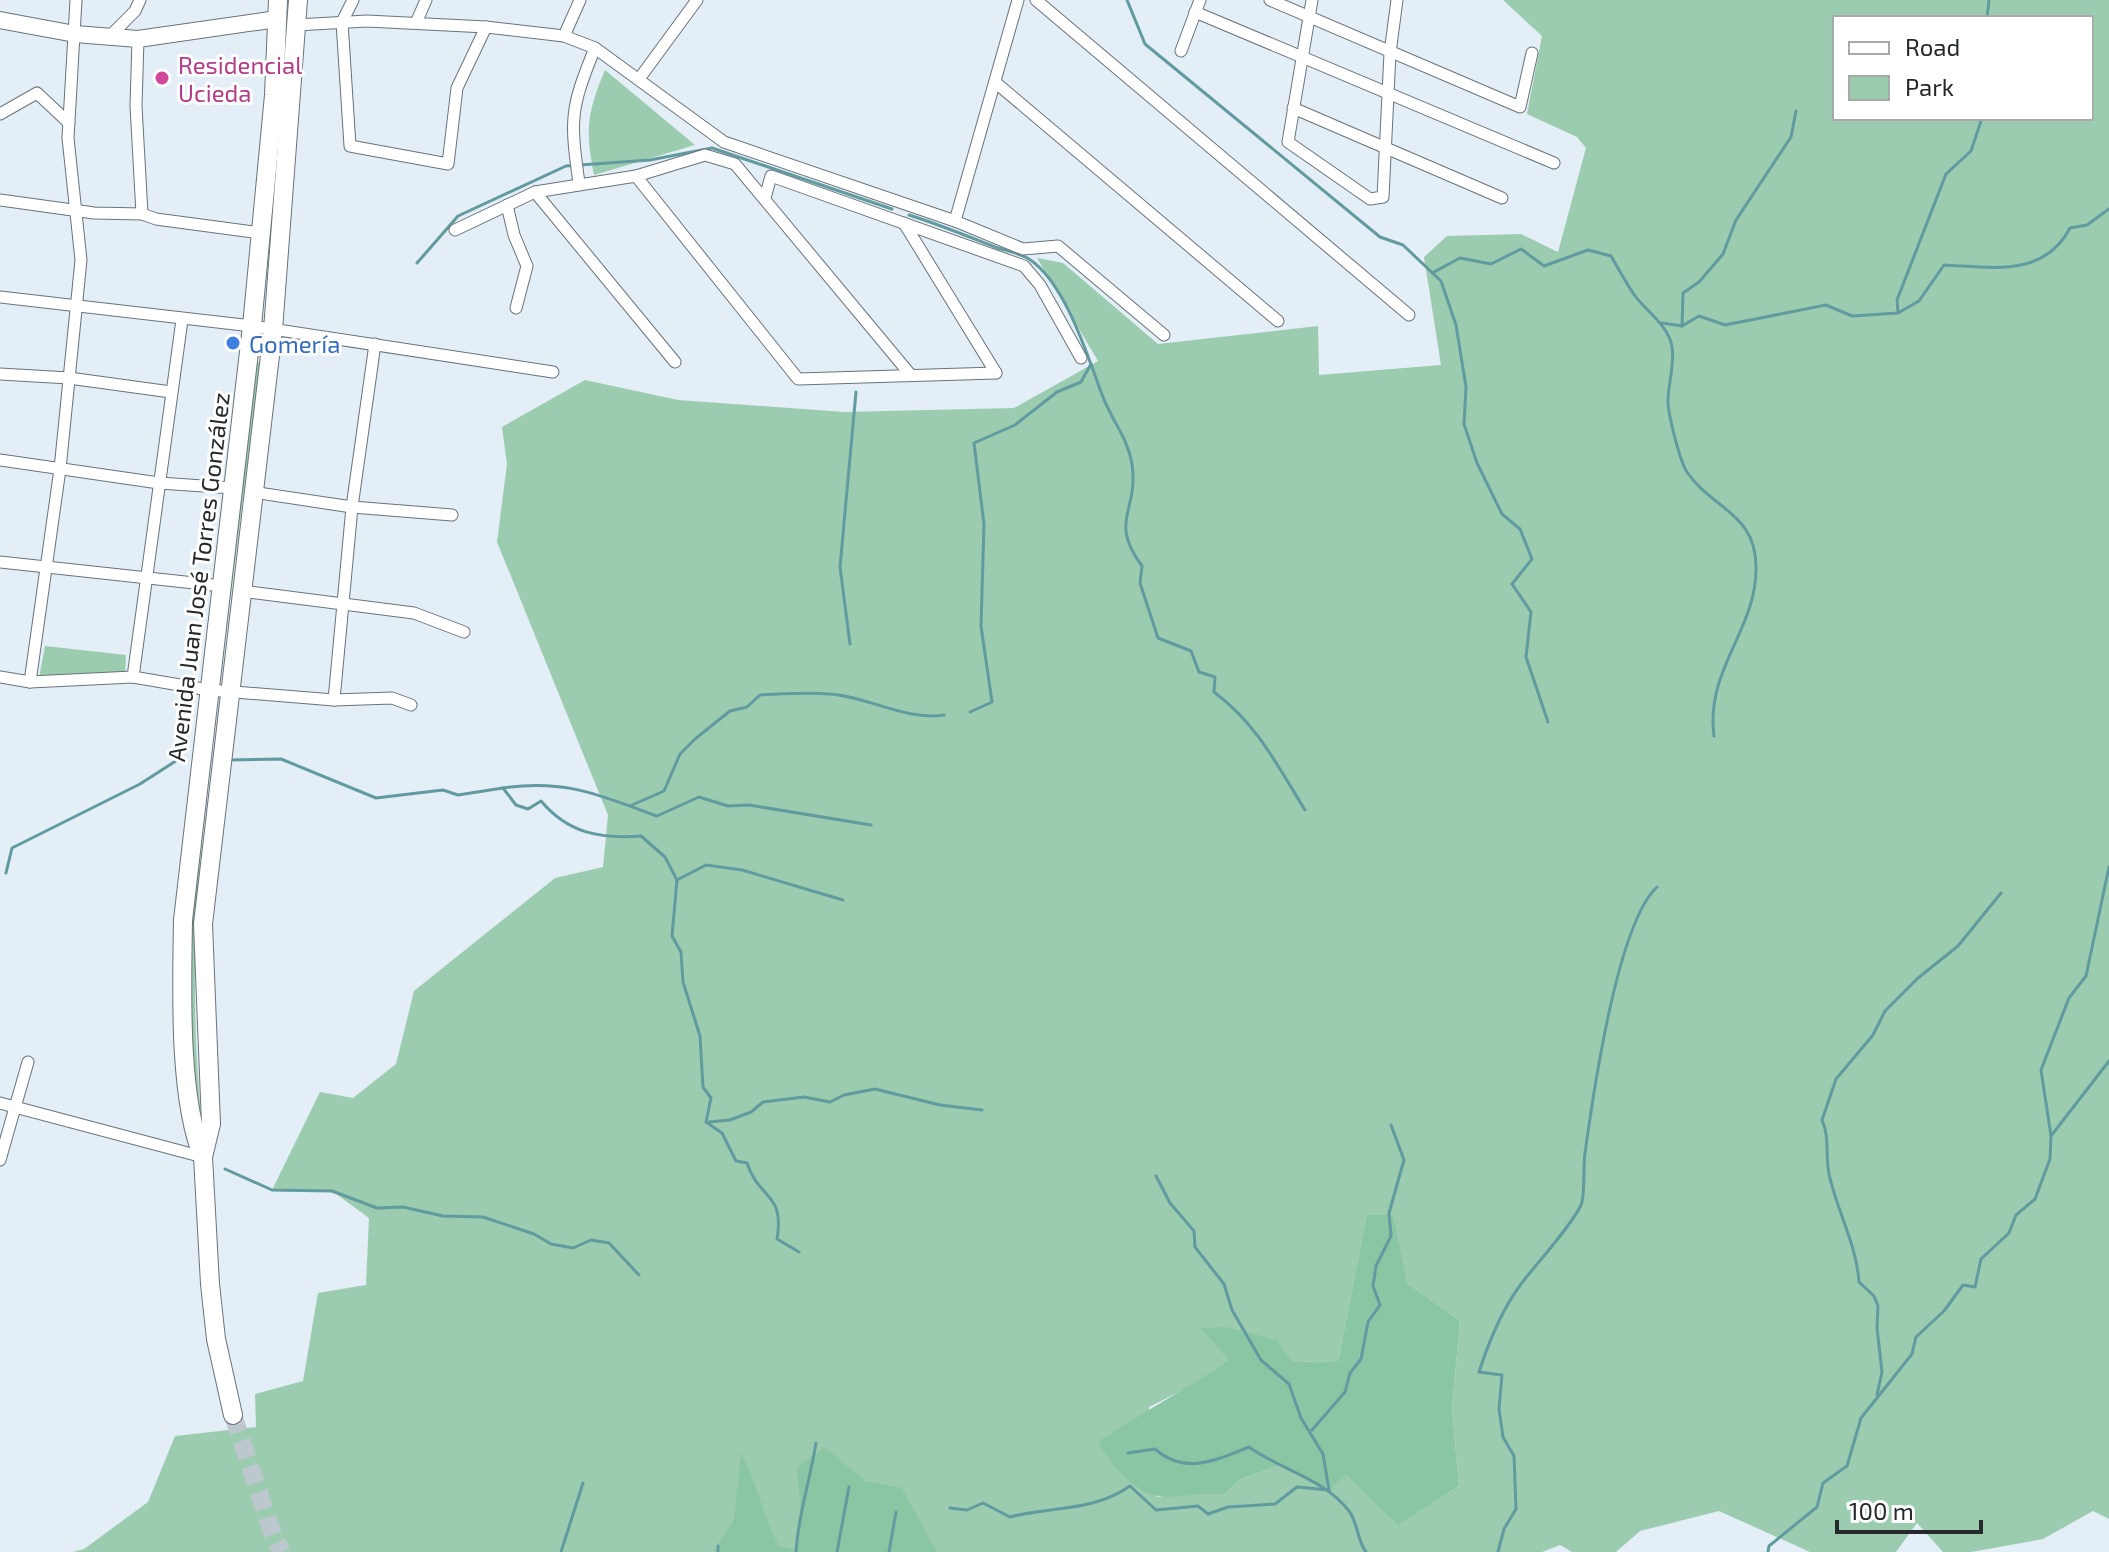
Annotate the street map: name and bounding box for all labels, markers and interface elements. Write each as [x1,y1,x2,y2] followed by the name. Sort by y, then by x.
[1833,16,2093,120] legend
[1905,32,1960,61] text: Road
[178,50,302,107] place label: Residencial Ucieda
[153,69,171,87] marker: Residencial Ucieda
[1905,72,1954,101] text: Park
[249,329,340,358] place label: Gomería
[224,334,242,352] marker: Gomería
[161,391,235,763] street label: Avenida Juan José Torres González
[1837,1484,1981,1534] scale bar
[1849,1496,1914,1525] text: 100 m

